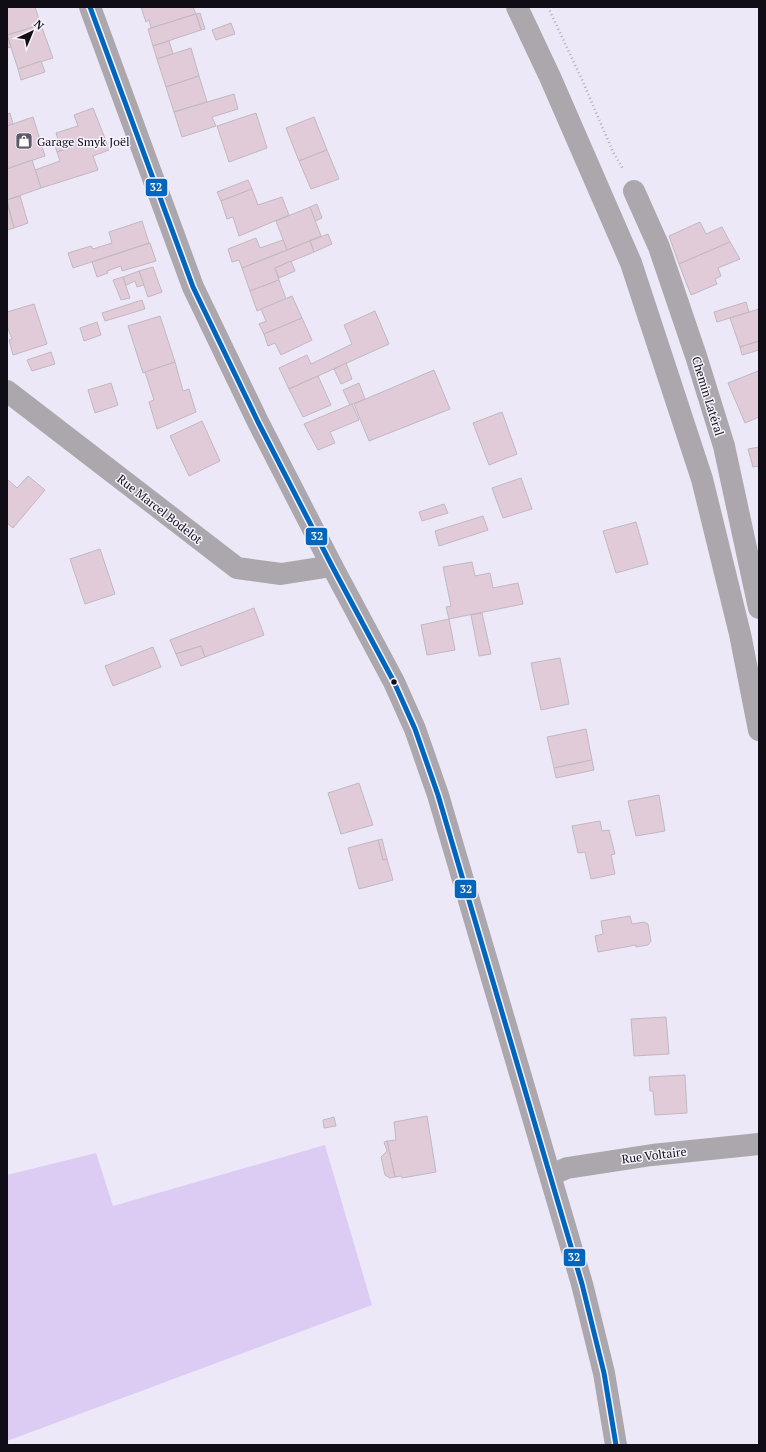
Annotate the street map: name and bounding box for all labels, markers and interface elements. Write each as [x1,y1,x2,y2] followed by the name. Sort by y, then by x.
[12,12,52,52] north arrow
[31,17,47,33] text: N
[14,131,34,151] shop icon: Garage Smyk Joël
[37,134,130,149] place label: Garage Smyk Joël
[145,178,168,197] line badge: 32
[150,180,162,194] text: 32
[689,354,727,438] street label: Chemin Latéral
[114,471,206,547] street label: Rue Marcel Bodelot
[305,527,328,546] line badge: 32
[311,529,323,543] text: 32
[389,677,399,687] unlabelled marker
[454,879,477,899] line badge: 32
[460,882,472,896] text: 32
[621,1144,687,1166] street label: Rue Voltaire
[563,1248,586,1267] line badge: 32
[568,1250,580,1264] text: 32

